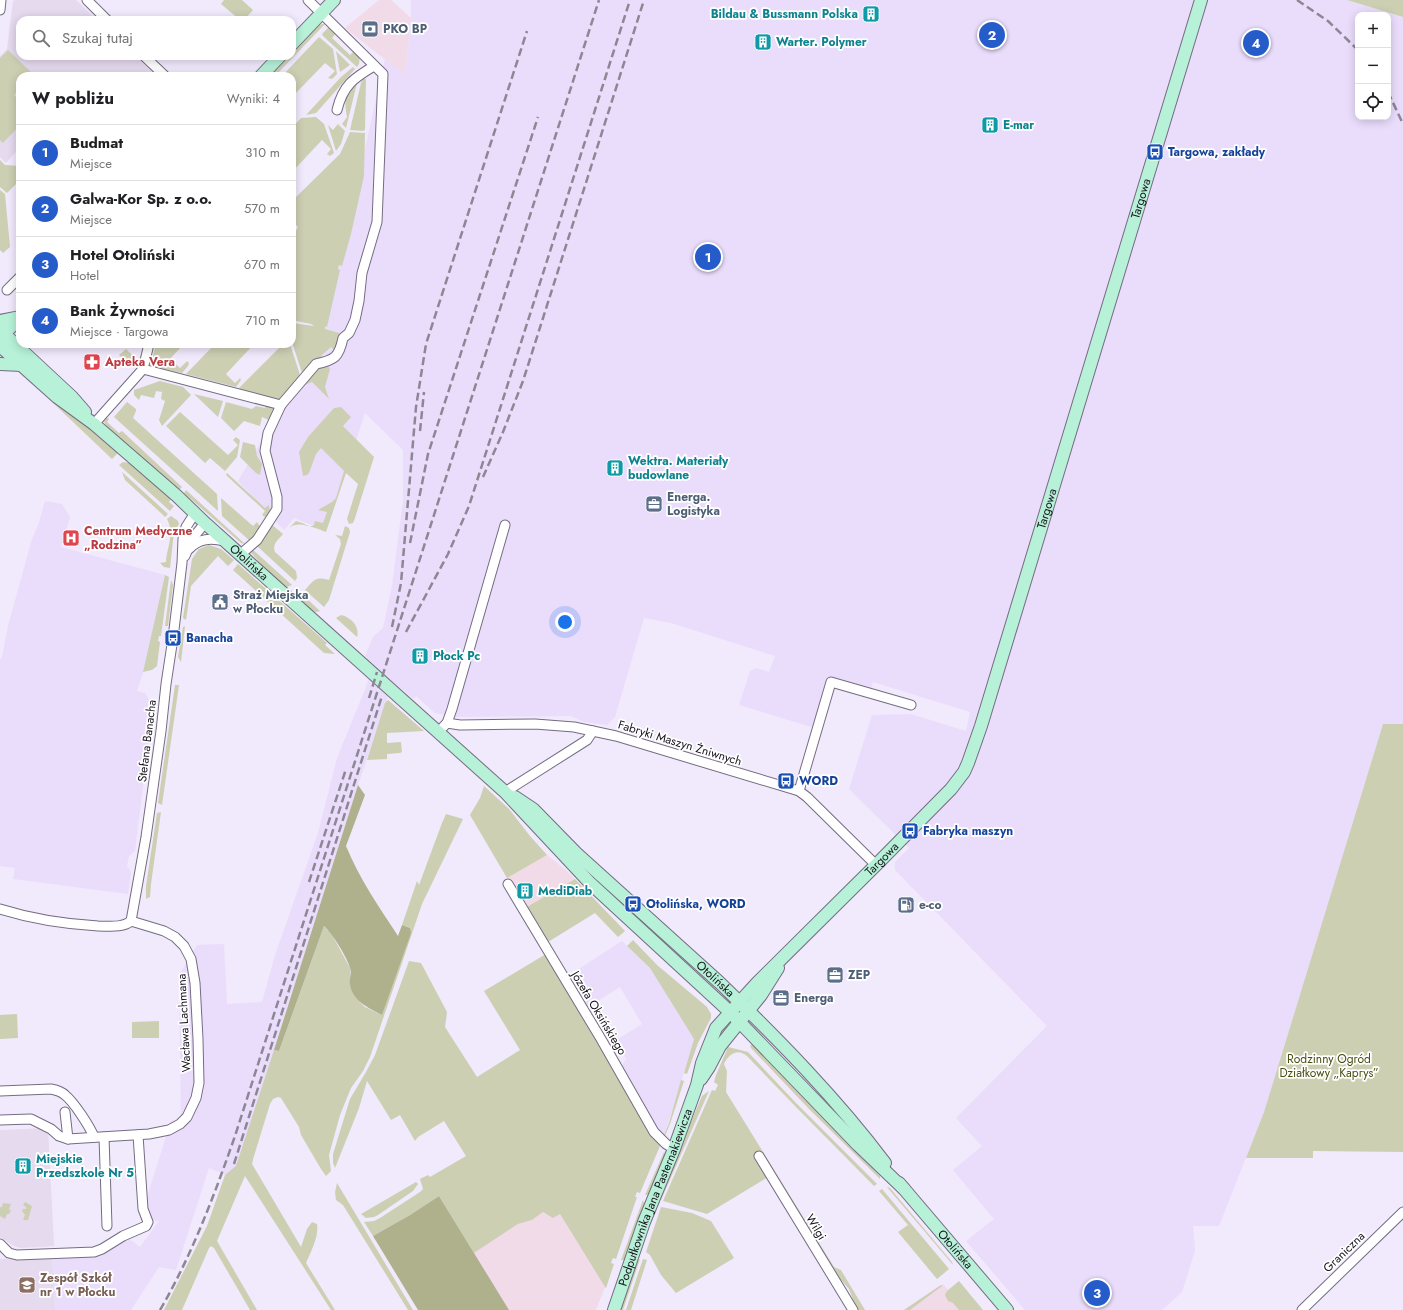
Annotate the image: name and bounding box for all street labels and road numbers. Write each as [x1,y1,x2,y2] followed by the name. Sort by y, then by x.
[1126,176,1155,221] street label: Targowa
[1032,486,1062,531] street label: Targowa
[225,540,273,585] street label: Otolińska
[133,699,161,783] street label: Stefana Banacha
[616,716,744,770] street label: Fabryki Maszyn Żniwnych
[861,838,903,880] street label: Targowa
[692,956,739,1002] street label: Otolińska
[566,966,632,1059] street label: Józefa Oksińskiego
[172,973,196,1073] street label: Wacława Lachmana
[614,1106,697,1289] street label: Podpułkownika Jana Pasternakiewicza
[801,1210,831,1244] street label: Wilgi
[933,1226,978,1273] street label: Otolińska
[1319,1227,1369,1277] street label: Graniczna

